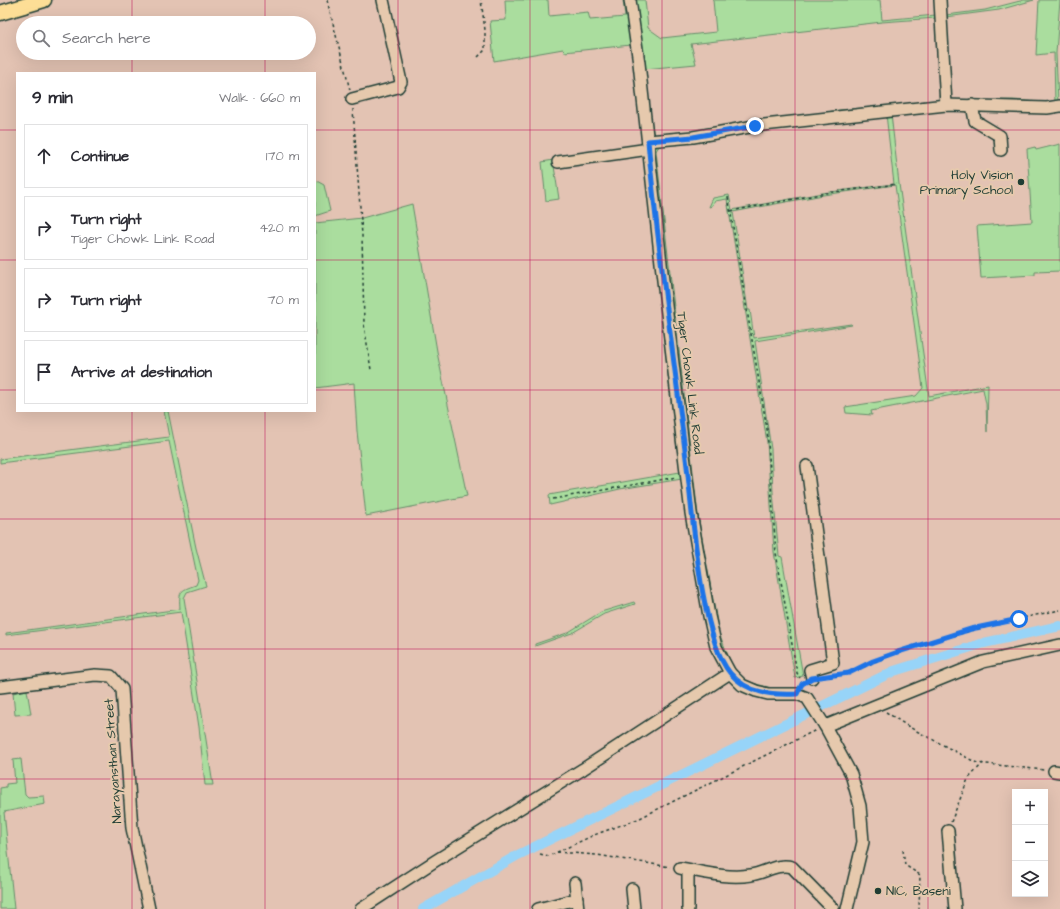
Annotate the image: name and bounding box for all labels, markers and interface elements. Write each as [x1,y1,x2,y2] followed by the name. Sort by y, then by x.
[16,16,316,60] search box
[30,27,52,49] icon: search
[62,28,151,49] text: Search here
[32,86,73,110] text: 9 min
[219,89,300,107] text: Walk · 660 m
[746,117,764,135] route end
[33,145,55,167] icon: ahead
[71,146,129,167] text: Continue
[266,147,299,165] text: 170 m
[920,166,1013,200] place label: Holy Vision Primary School
[1016,177,1026,187] marker: Holy Vision Primary School
[71,209,142,230] text: Turn right
[33,217,55,239] icon: right
[259,219,299,237] text: 420 m
[71,230,214,248] text: Tiger Chowk Link Road
[33,289,55,311] icon: right
[71,290,142,311] text: Turn right
[267,291,299,309] text: 70 m
[671,311,708,456] street label: Tiger Chowk Link Road
[33,361,55,383] icon: arrive
[71,362,212,383] text: Arrive at destination
[1010,610,1028,628] route start
[100,697,127,824] street label: Narayansthan Street
[1012,789,1048,897] map controls
[1012,789,1048,825] button: +
[1012,825,1048,861] button: −
[1012,861,1048,897] button: layers
[886,882,951,900] place label: NIC, Baseni
[873,886,883,896] marker: NIC, Baseni

